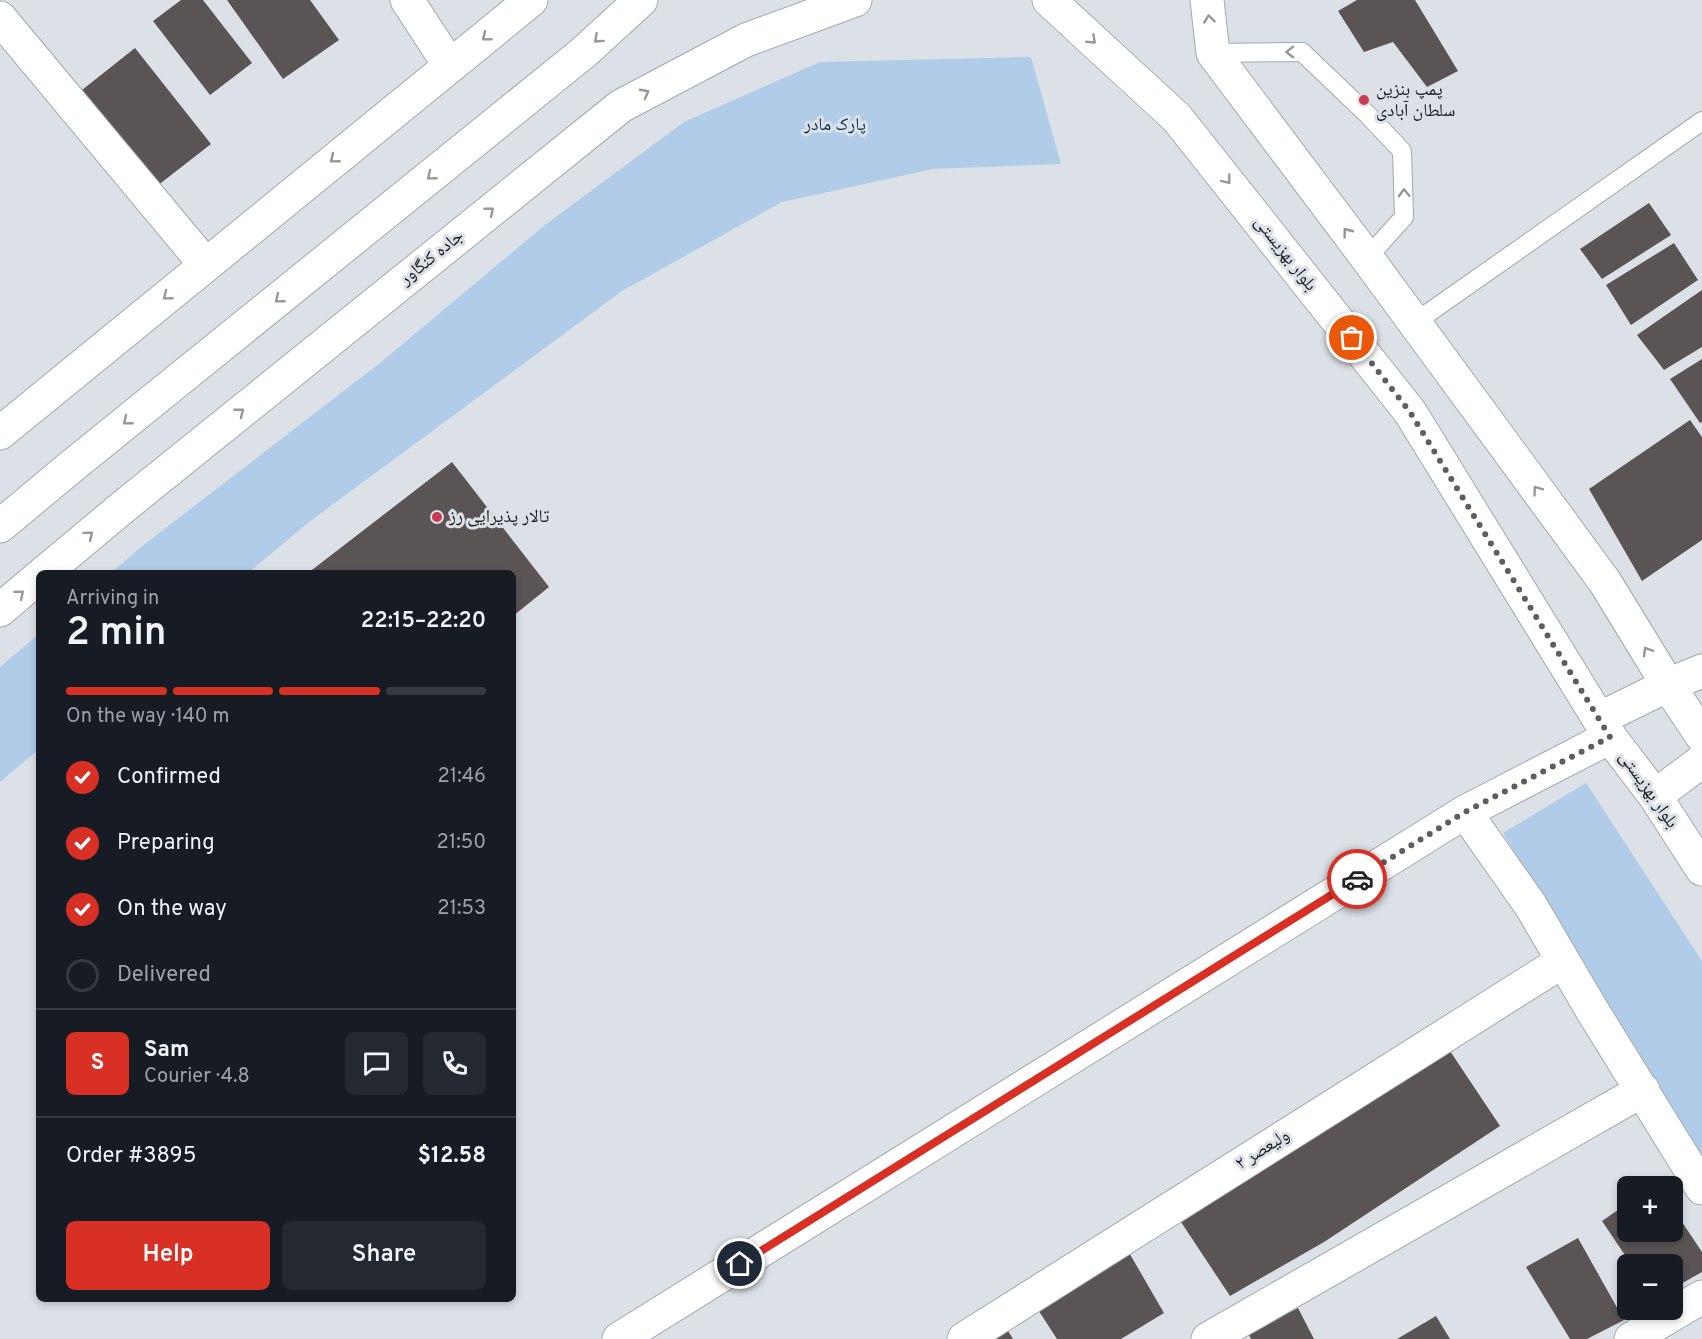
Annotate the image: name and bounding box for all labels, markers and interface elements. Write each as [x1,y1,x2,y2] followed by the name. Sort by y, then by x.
[1203,14,1216,24] one-way arrow
[482,29,493,40] one-way arrow
[594,32,605,43] one-way arrow
[1086,33,1096,44] one-way arrow
[1286,46,1295,58] one-way arrow
[1376,79,1455,123] place label: پمپ بنزین سلطان آبادی
[639,89,649,100] one-way arrow
[1357,93,1371,107] marker: پمپ بنزین سلطان آبادی
[803,114,866,137] park label: پارک مادر
[330,152,341,163] one-way arrow
[427,169,438,180] one-way arrow
[1219,174,1230,185] one-way arrow
[1397,188,1410,197] one-way arrow
[483,208,494,219] one-way arrow
[1248,212,1322,296] street label: بلوار بهزیستی
[394,225,469,291] street label: جاده کنگاور
[1344,227,1355,238] one-way arrow
[163,288,174,299] one-way arrow
[275,291,286,302] one-way arrow
[1326,312,1377,363] pin
[1335,321,1368,354] icon: bag
[233,409,244,420] one-way arrow
[123,414,134,425] one-way arrow
[1534,486,1545,497] one-way arrow
[448,506,549,529] place label: تالار پذیرایی رز
[430,510,444,524] marker: تالار پذیرایی رز
[82,532,93,543] one-way arrow
[66,586,159,612] text: Arriving in
[13,590,24,601] one-way arrow
[361,608,486,635] text: 22:15–22:20
[66,610,167,659] text: 2 min
[1643,647,1655,657] one-way arrow
[66,704,229,730] text: On the way · 140 m
[1613,747,1683,833] street label: بلوار بهزیستی
[66,761,99,794] icon: check
[117,764,221,791] text: Confirmed
[437,764,486,790] text: 21:46
[66,827,99,860] icon: check
[117,830,215,857] text: Preparing
[437,830,486,856] text: 21:50
[1327,849,1387,909] courier
[1341,863,1374,896] icon: car
[66,893,99,926] icon: check
[117,896,227,923] text: On the way
[437,896,486,922] text: 21:53
[117,962,211,989] text: Delivered
[345,1032,408,1095] button: chat
[423,1032,486,1095] button: phone
[144,1037,189,1064] text: Sam
[91,1050,104,1077] text: S
[144,1064,250,1090] text: Courier · 4.8
[1232,1124,1294,1176] street label: ولیعصر ۲
[66,1143,196,1170] text: Order #3895
[418,1143,486,1170] text: $12.58
[1617,1176,1683,1320] map controls
[1617,1176,1683,1242] button: +
[66,1221,270,1290] button: Help
[282,1221,486,1290] button: Share
[714,1238,765,1289] pin
[723,1247,756,1280] icon: home
[1617,1254,1683,1320] button: −

